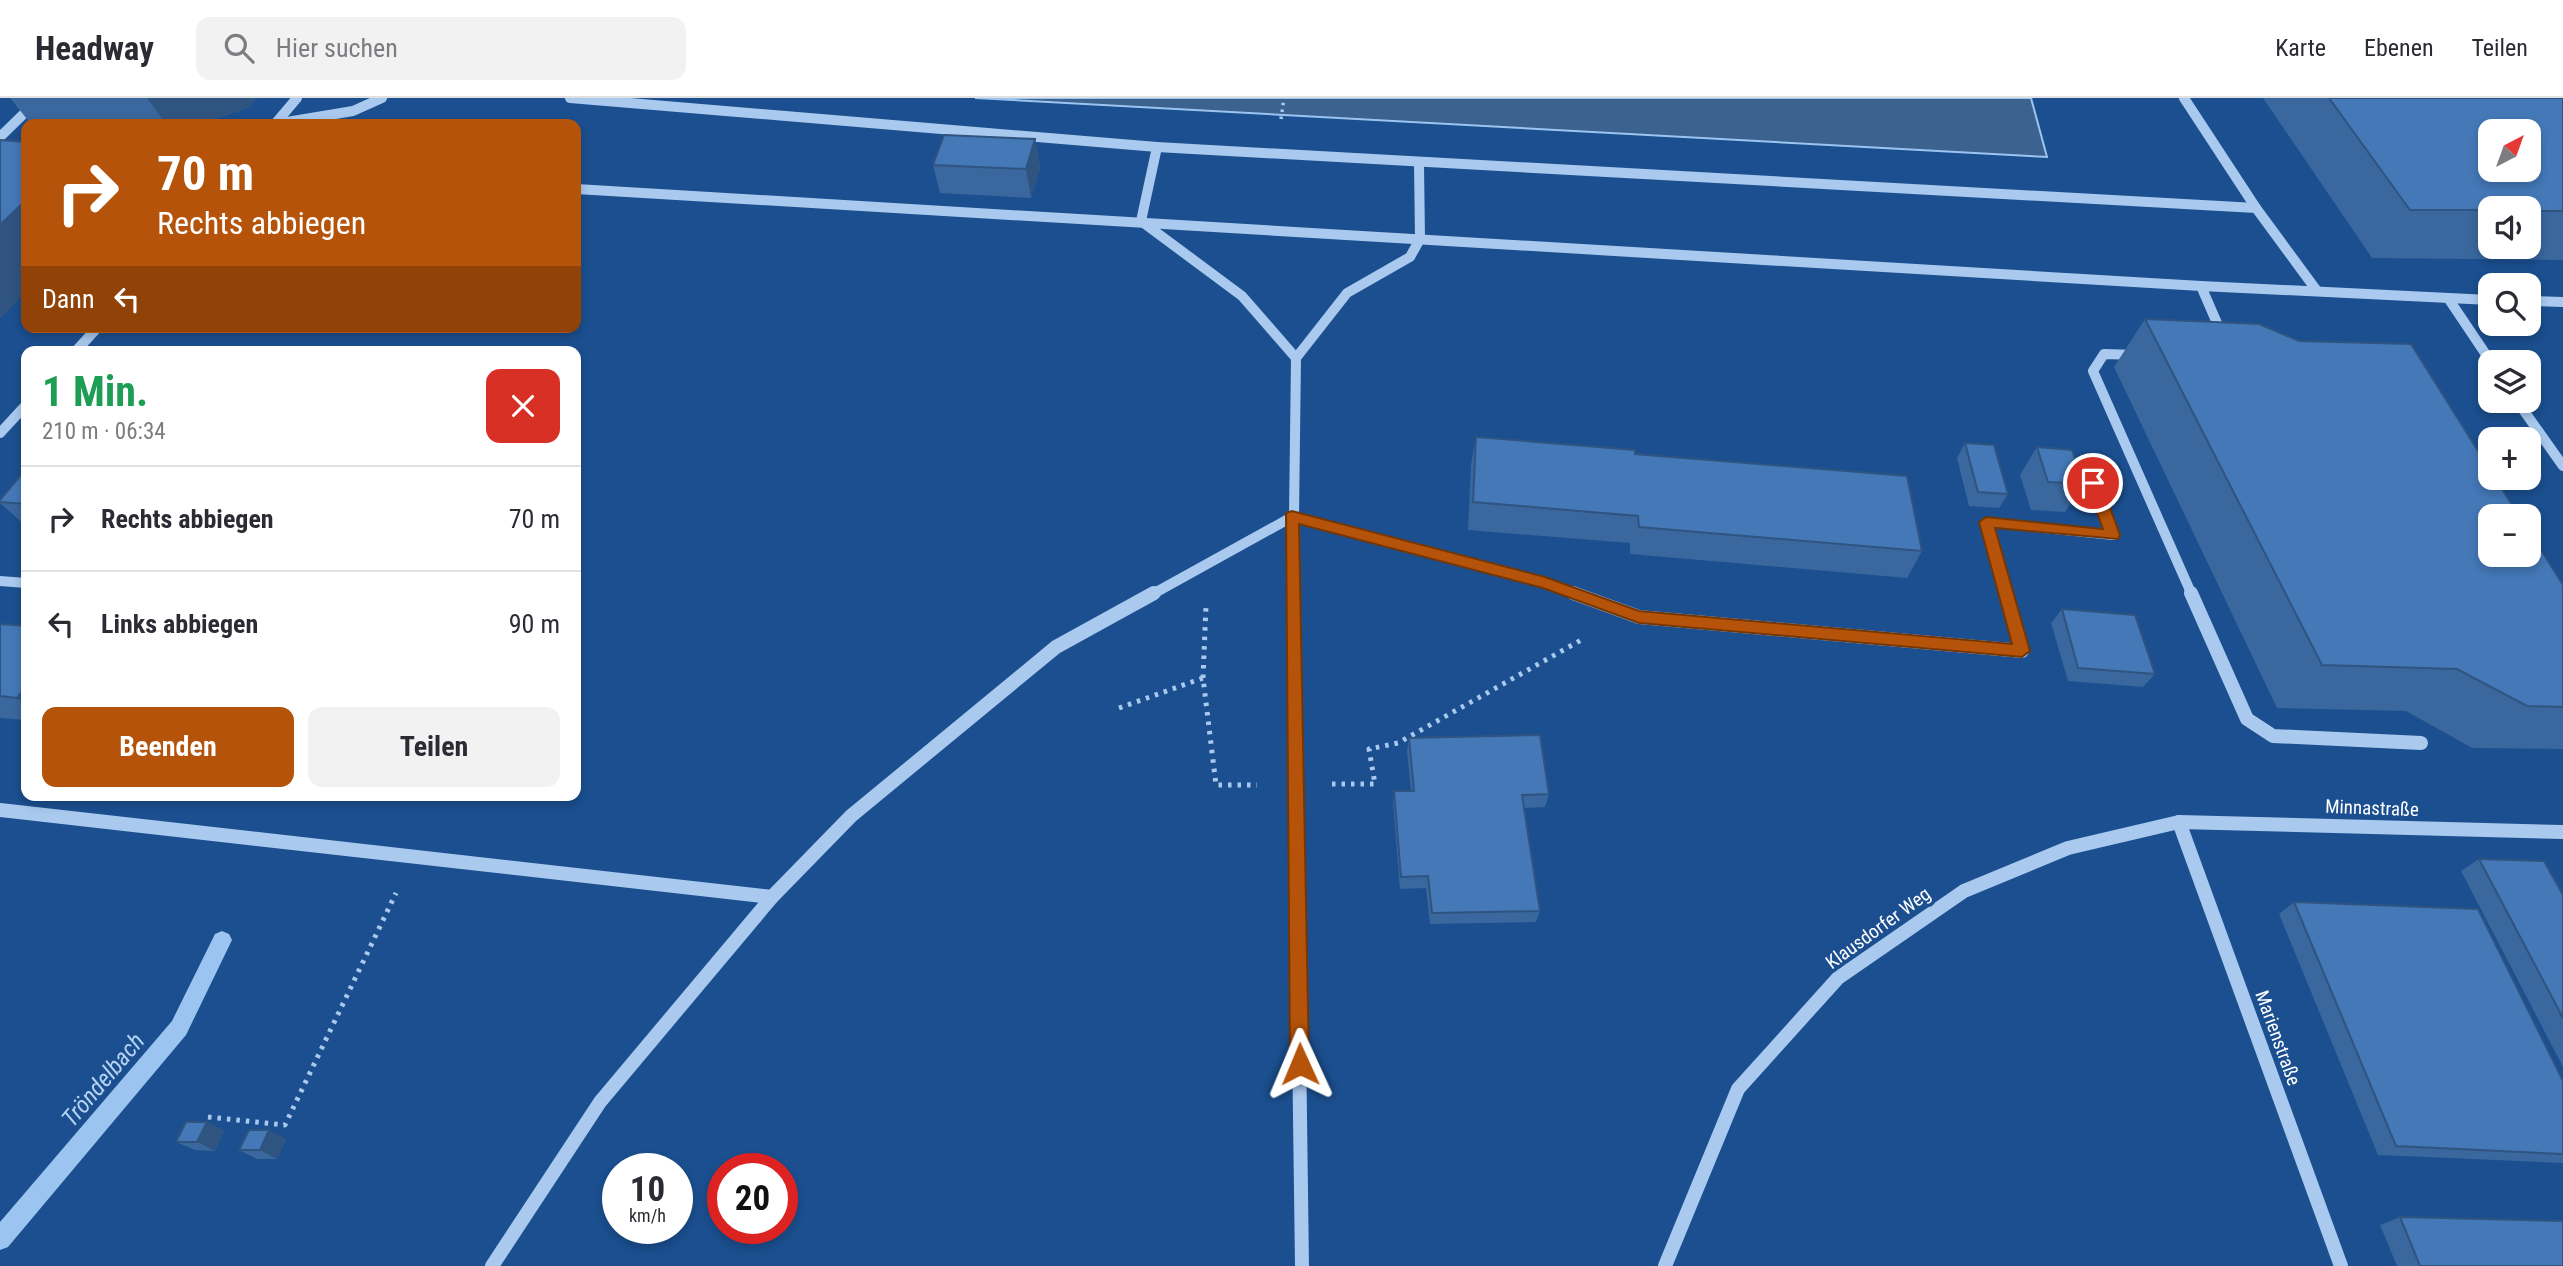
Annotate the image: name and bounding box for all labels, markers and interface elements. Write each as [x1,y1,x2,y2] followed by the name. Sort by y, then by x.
[196,17,686,80] search box
[35,29,154,68] text: Headway
[220,29,258,67] icon: search
[276,33,398,63] text: Hier suchen
[2275,34,2326,62] text: Karte
[2364,34,2434,62] text: Ebenen
[2472,34,2528,62] text: Teilen
[2478,119,2541,182] north arrow
[2478,119,2541,567] map controls
[157,145,254,202] text: 70 m
[42,147,133,238] icon: right
[2478,196,2541,259] button: sound
[157,204,366,242] text: Rechts abbiegen
[2478,273,2541,336] button: search
[108,280,146,318] icon: left
[42,284,94,314] text: Dann
[2478,350,2541,413] button: layers
[42,367,148,416] text: 1 Min.
[486,369,560,443] button: close
[42,418,166,445] text: 210 m · 06:34
[2478,427,2541,490] button: +
[2063,453,2123,513] pin
[2074,464,2112,502] icon: arrive
[42,500,80,538] icon: right
[101,504,274,534] text: Rechts abbiegen
[509,504,560,534] text: 70 m
[2478,504,2541,567] button: −
[42,605,80,643] icon: left
[101,609,258,639] text: Links abbiegen
[509,609,560,639] text: 90 m
[42,707,294,787] button: Beenden
[308,707,560,787] button: Teilen
[2325,795,2419,821] street label: Minnastraße
[1821,882,1935,974] street label: Klausdorfer Weg
[2250,987,2306,1089] street label: Marienstraße
[1263,1027,1337,1101] position arrow
[56,1028,150,1132] water label: Tröndelbach
[707,1153,798,1244] speed limit sign: 20
[630,1169,665,1210] text: 10
[629,1205,666,1226] text: km/h

